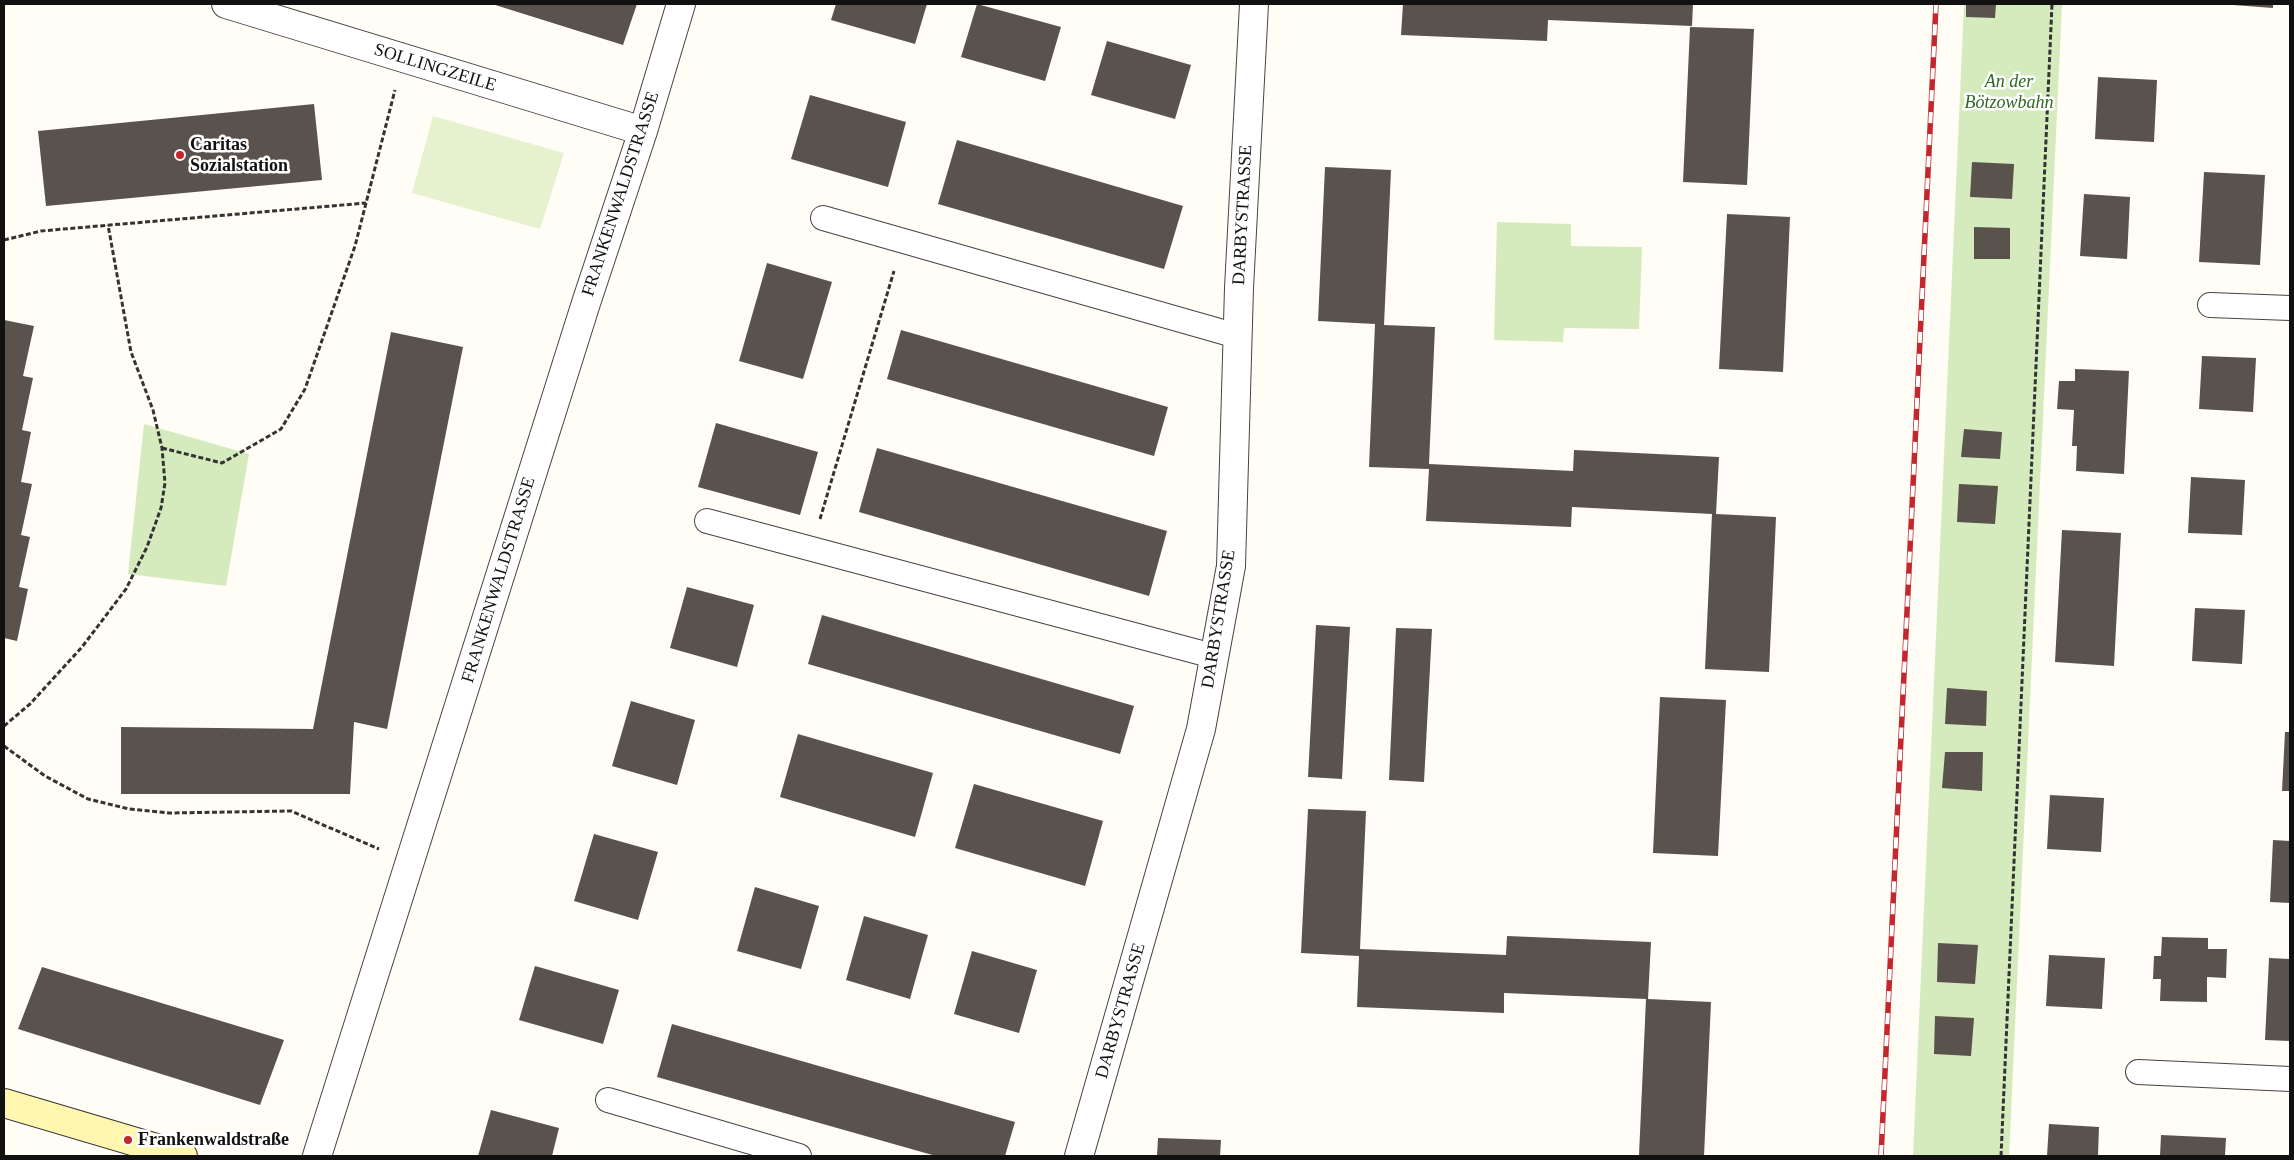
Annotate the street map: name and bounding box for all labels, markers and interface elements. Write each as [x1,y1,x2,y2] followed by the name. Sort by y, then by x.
[371,39,499,97] street label: SOLLINGZEILE
[1964,71,2054,114] park label: An der Bötzowbahn
[578,89,664,299] street label: FRANKENWALDSTRASSE
[190,134,288,176] place label: Caritas Sozialstation
[1229,145,1257,285] street label: DARBYSTRASSE
[174,149,186,161] marker: Caritas Sozialstation
[457,475,541,685] street label: FRANKENWALDSTRASSE
[1197,548,1241,690] street label: DARBYSTRASSE
[1091,941,1151,1081] street label: DARBYSTRASSE
[138,1129,289,1151] place label: Frankenwaldstraße
[122,1134,134,1146] marker: Frankenwaldstraße

